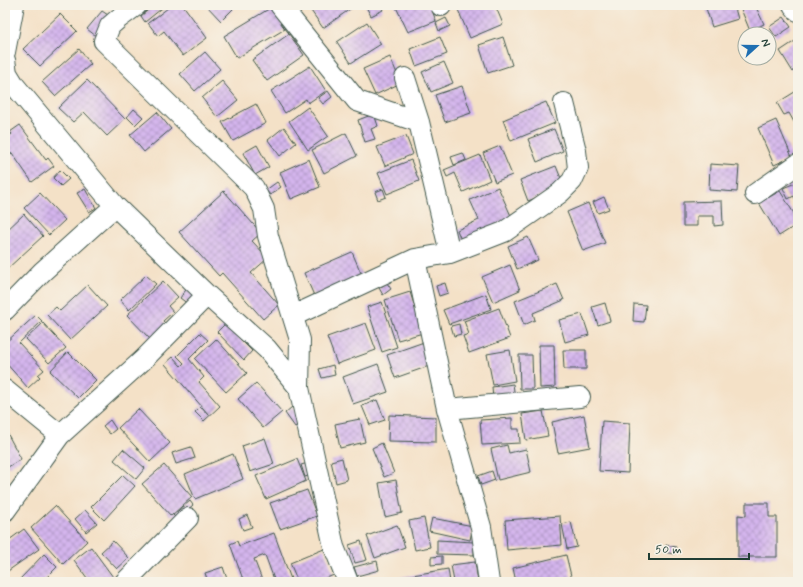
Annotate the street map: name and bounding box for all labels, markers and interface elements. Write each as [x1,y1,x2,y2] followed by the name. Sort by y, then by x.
[737,26,777,66] north arrow
[758,37,773,49] text: N
[649,535,749,561] scale bar
[655,542,682,558] text: 50 m

